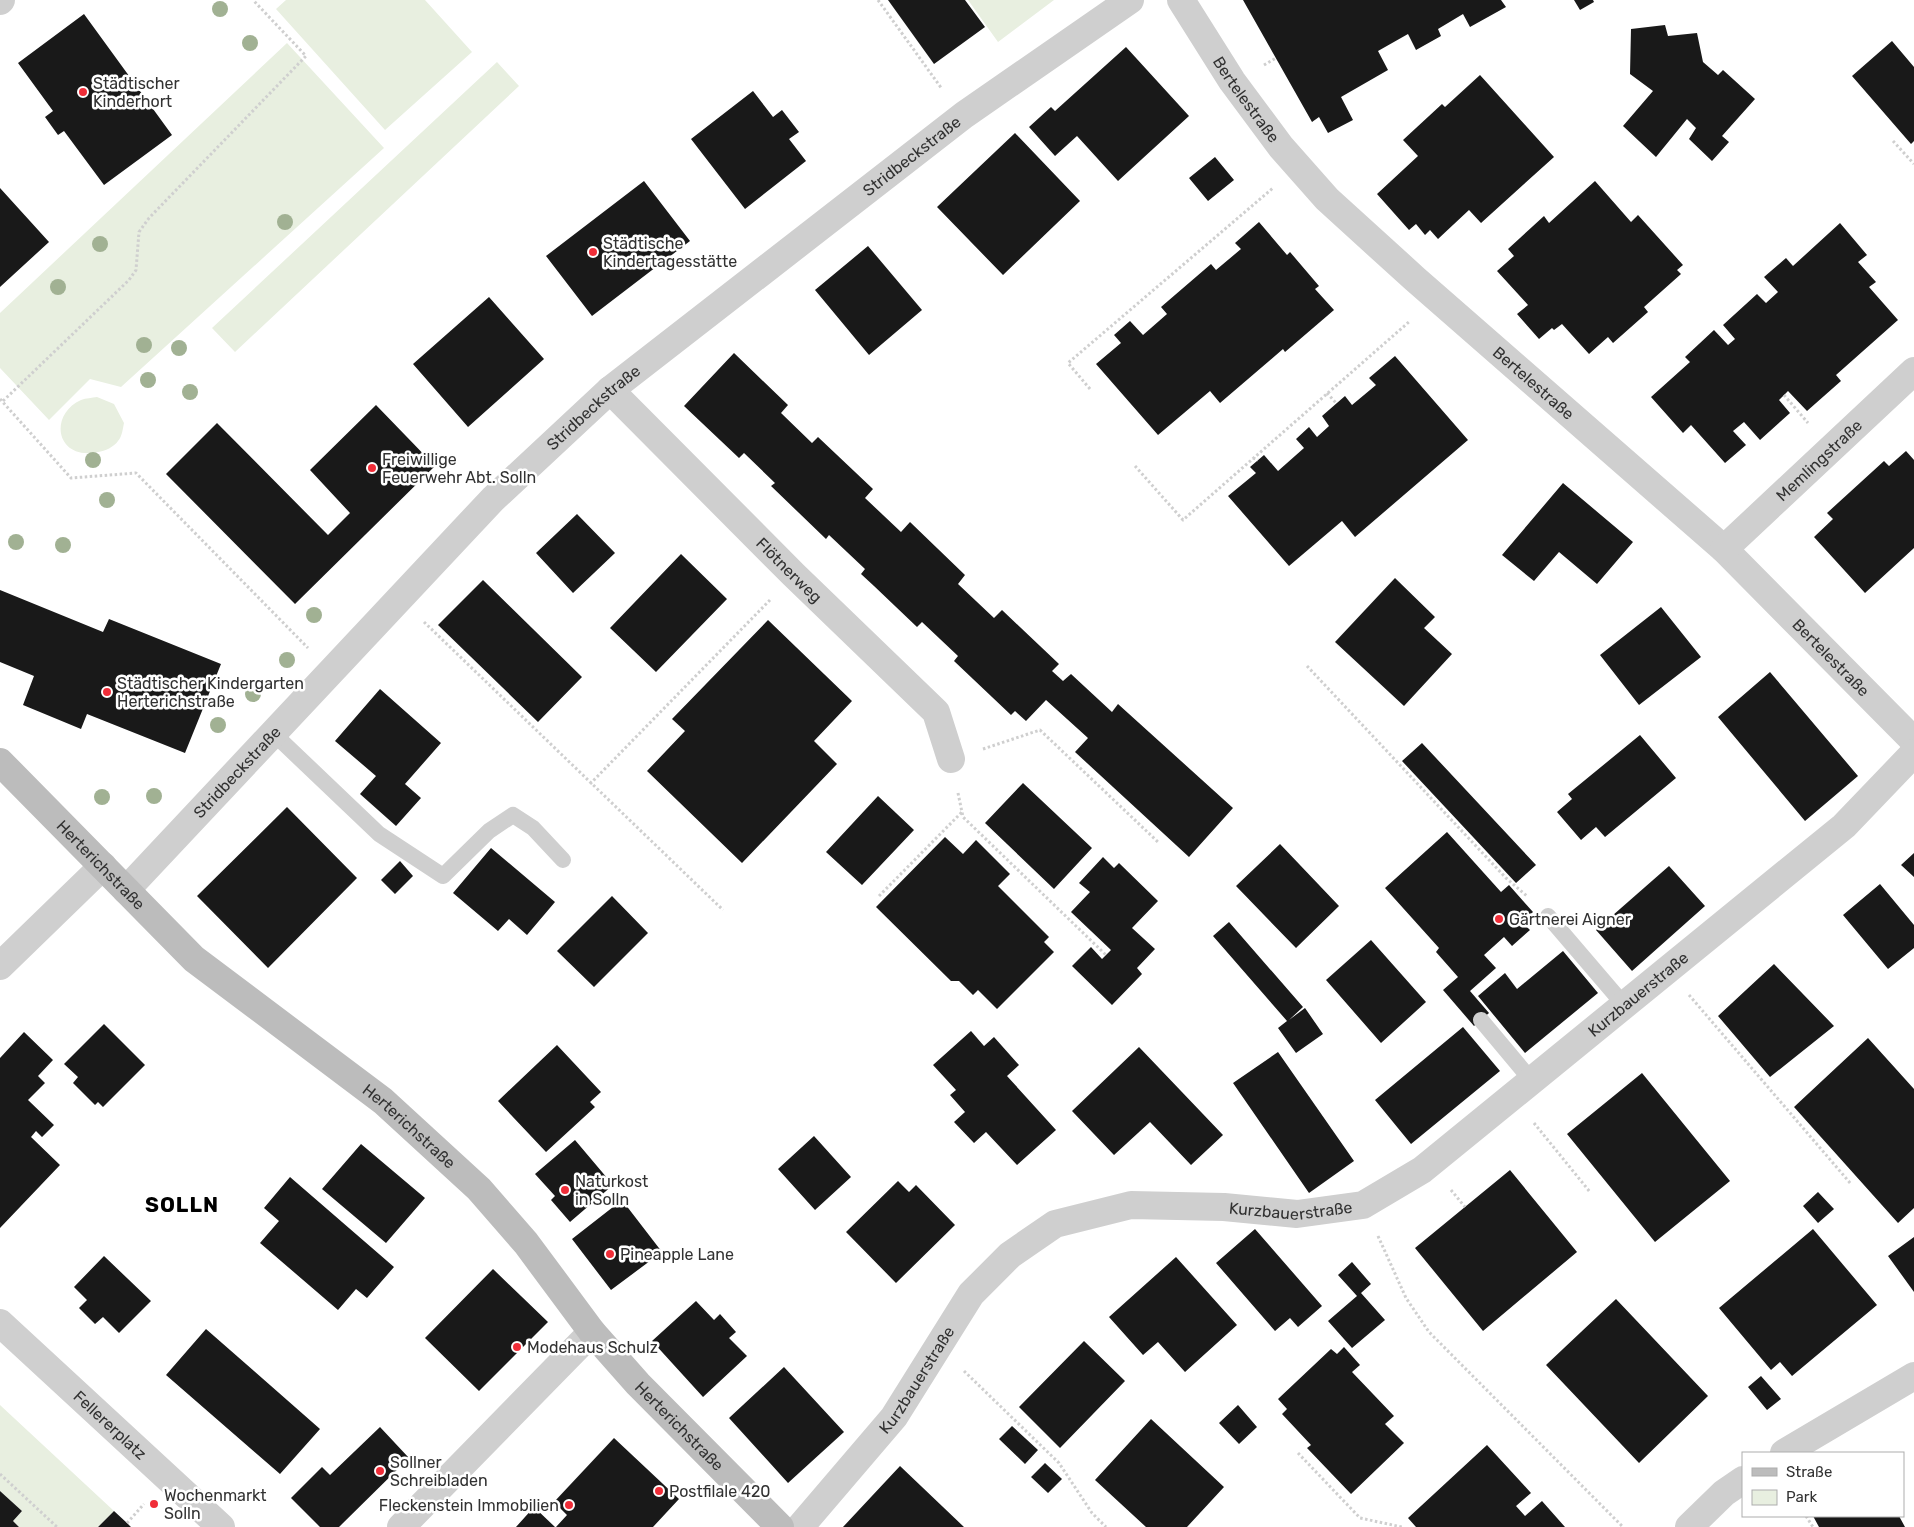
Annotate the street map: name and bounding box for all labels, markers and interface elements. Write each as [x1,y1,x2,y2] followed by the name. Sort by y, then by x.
[1209,53,1284,146] street label: Bertelestraße
[93,74,179,111] place label: Städtischer Kinderhort
[77,86,89,98] marker: Städtischer Kinderhort
[859,112,964,200] street label: Stridbeckstraße
[603,234,737,271] place label: Städtische Kindertagesstätte
[587,246,599,258] marker: Städtische Kindertagesstätte
[1489,342,1578,423] street label: Bertelestraße
[542,361,644,454] street label: Stridbeckstraße
[1772,415,1866,505] street label: Memlingstraße
[382,450,536,487] place label: Freiwillige Feuerwehr Abt. Solln
[366,462,378,474] marker: Freiwillige Feuerwehr Abt. Solln
[753,533,826,606] street label: Flötnerweg
[1789,615,1874,700] street label: Bertelestraße
[117,674,304,711] place label: Städtischer Kindergarten Herterichstraße
[101,686,113,698] marker: Städtischer Kindergarten Herterichstraße
[189,722,284,822] street label: Stridbeckstraße
[53,816,149,913] street label: Herterichstraße
[1509,910,1631,929] place label: Gärtnerei Aigner
[1493,913,1505,925] marker: Gärtnerei Aigner
[1584,948,1692,1041] street label: Kurzbauerstraße
[359,1080,460,1172] street label: Herterichstraße
[575,1172,648,1209] place label: Naturkost in Solln
[559,1184,571,1196] marker: Naturkost in Solln
[145,1192,219,1217] district label: SOLLN
[1228,1197,1353,1224] street label: Kurzbauerstraße
[620,1245,734,1264] place label: Pineapple Lane
[604,1248,616,1260] marker: Pineapple Lane
[875,1323,958,1437] street label: Kurzbauerstraße
[527,1338,658,1357] place label: Modehaus Schulz
[511,1341,523,1353] marker: Modehaus Schulz
[631,1377,728,1474] street label: Herterichstraße
[70,1386,151,1463] street label: Fellererplatz
[1742,1452,1904,1517] legend
[390,1453,488,1490] place label: Sollner Schreibladen
[1786,1463,1832,1481] text: Straße
[374,1465,386,1477] marker: Sollner Schreibladen
[669,1482,771,1501] place label: Postfilale 420
[653,1485,665,1497] marker: Postfilale 420
[164,1486,267,1523] place label: Wochenmarkt Solln
[1786,1488,1817,1506] text: Park
[379,1496,559,1515] place label: Fleckenstein Immobilien
[148,1498,160,1510] marker: Wochenmarkt Solln
[563,1499,575,1511] marker: Fleckenstein Immobilien

